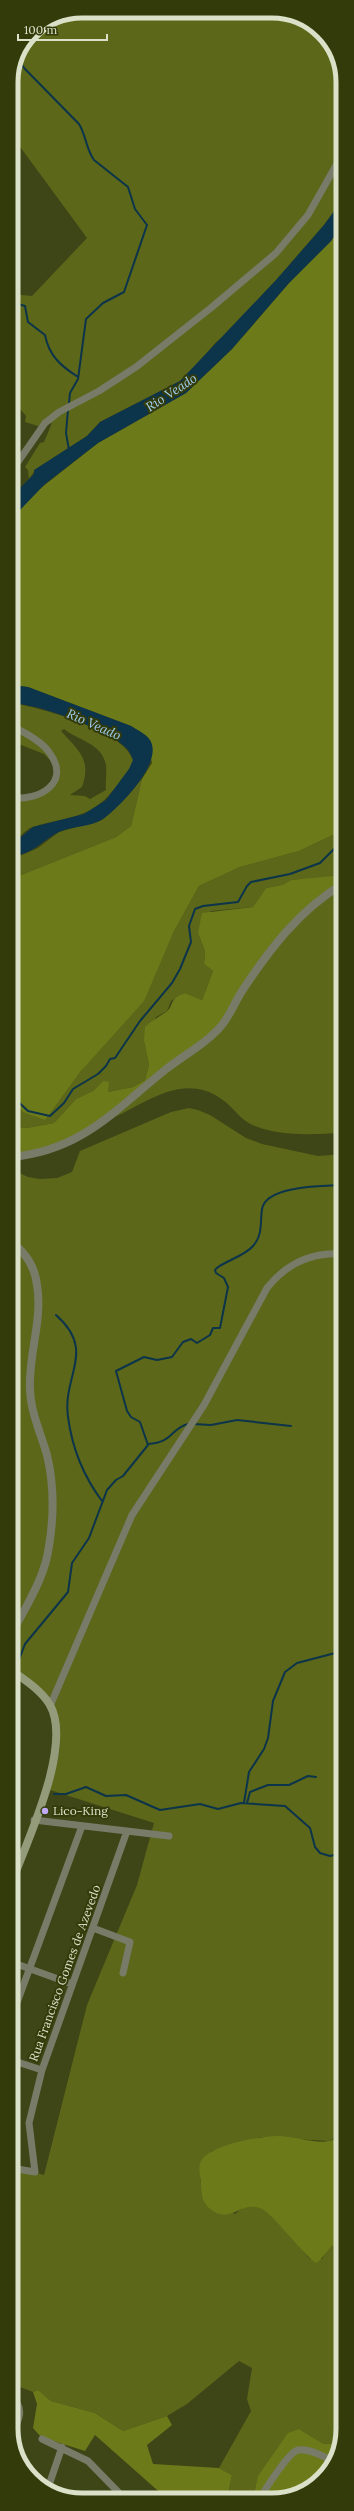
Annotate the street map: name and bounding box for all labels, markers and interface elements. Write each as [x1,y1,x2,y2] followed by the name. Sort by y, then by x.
[18,16,107,42] scale bar
[24,22,57,37] text: 100 m
[142,369,200,415] water label: Rio Veado
[64,705,124,744] water label: Rio Veado
[53,1803,108,1818] place label: Lico-King
[40,1806,50,1816] marker: Lico-King
[26,1882,104,2063] street label: Rua Francisco Gomes de Azevedo

